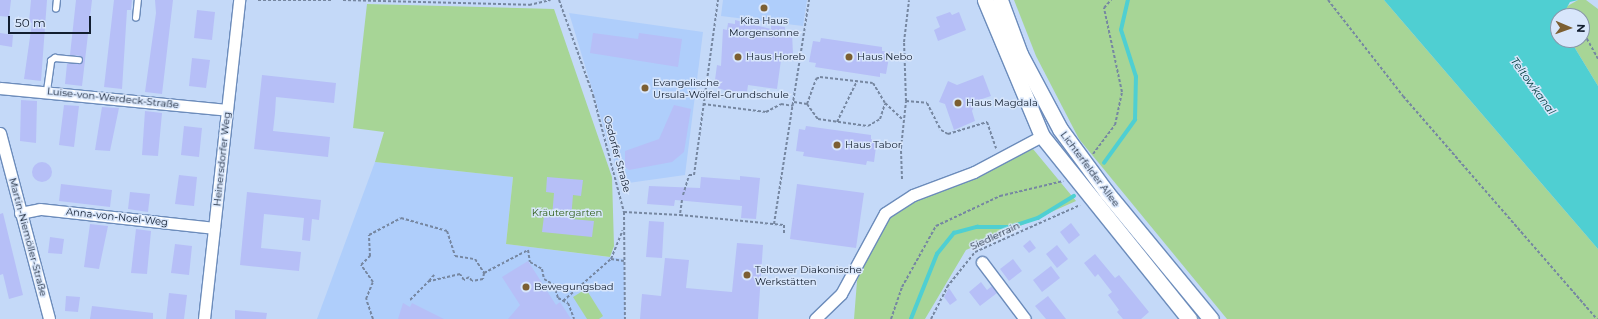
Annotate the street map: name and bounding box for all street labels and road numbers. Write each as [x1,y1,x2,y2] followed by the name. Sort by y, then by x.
[46,85,180,111] street label: Luise-von-Werdeck-Straße
[211,111,233,207] street label: Heinersdorfer Weg
[601,114,633,194] street label: Osdorfer Straße
[1058,129,1122,209] street label: Lichterfelder Allee
[6,176,50,298] street label: Martin-Niemöller-Straße
[65,206,169,228] street label: Anna-von-Noel-Weg
[968,219,1022,253] street label: Siedlerrain

